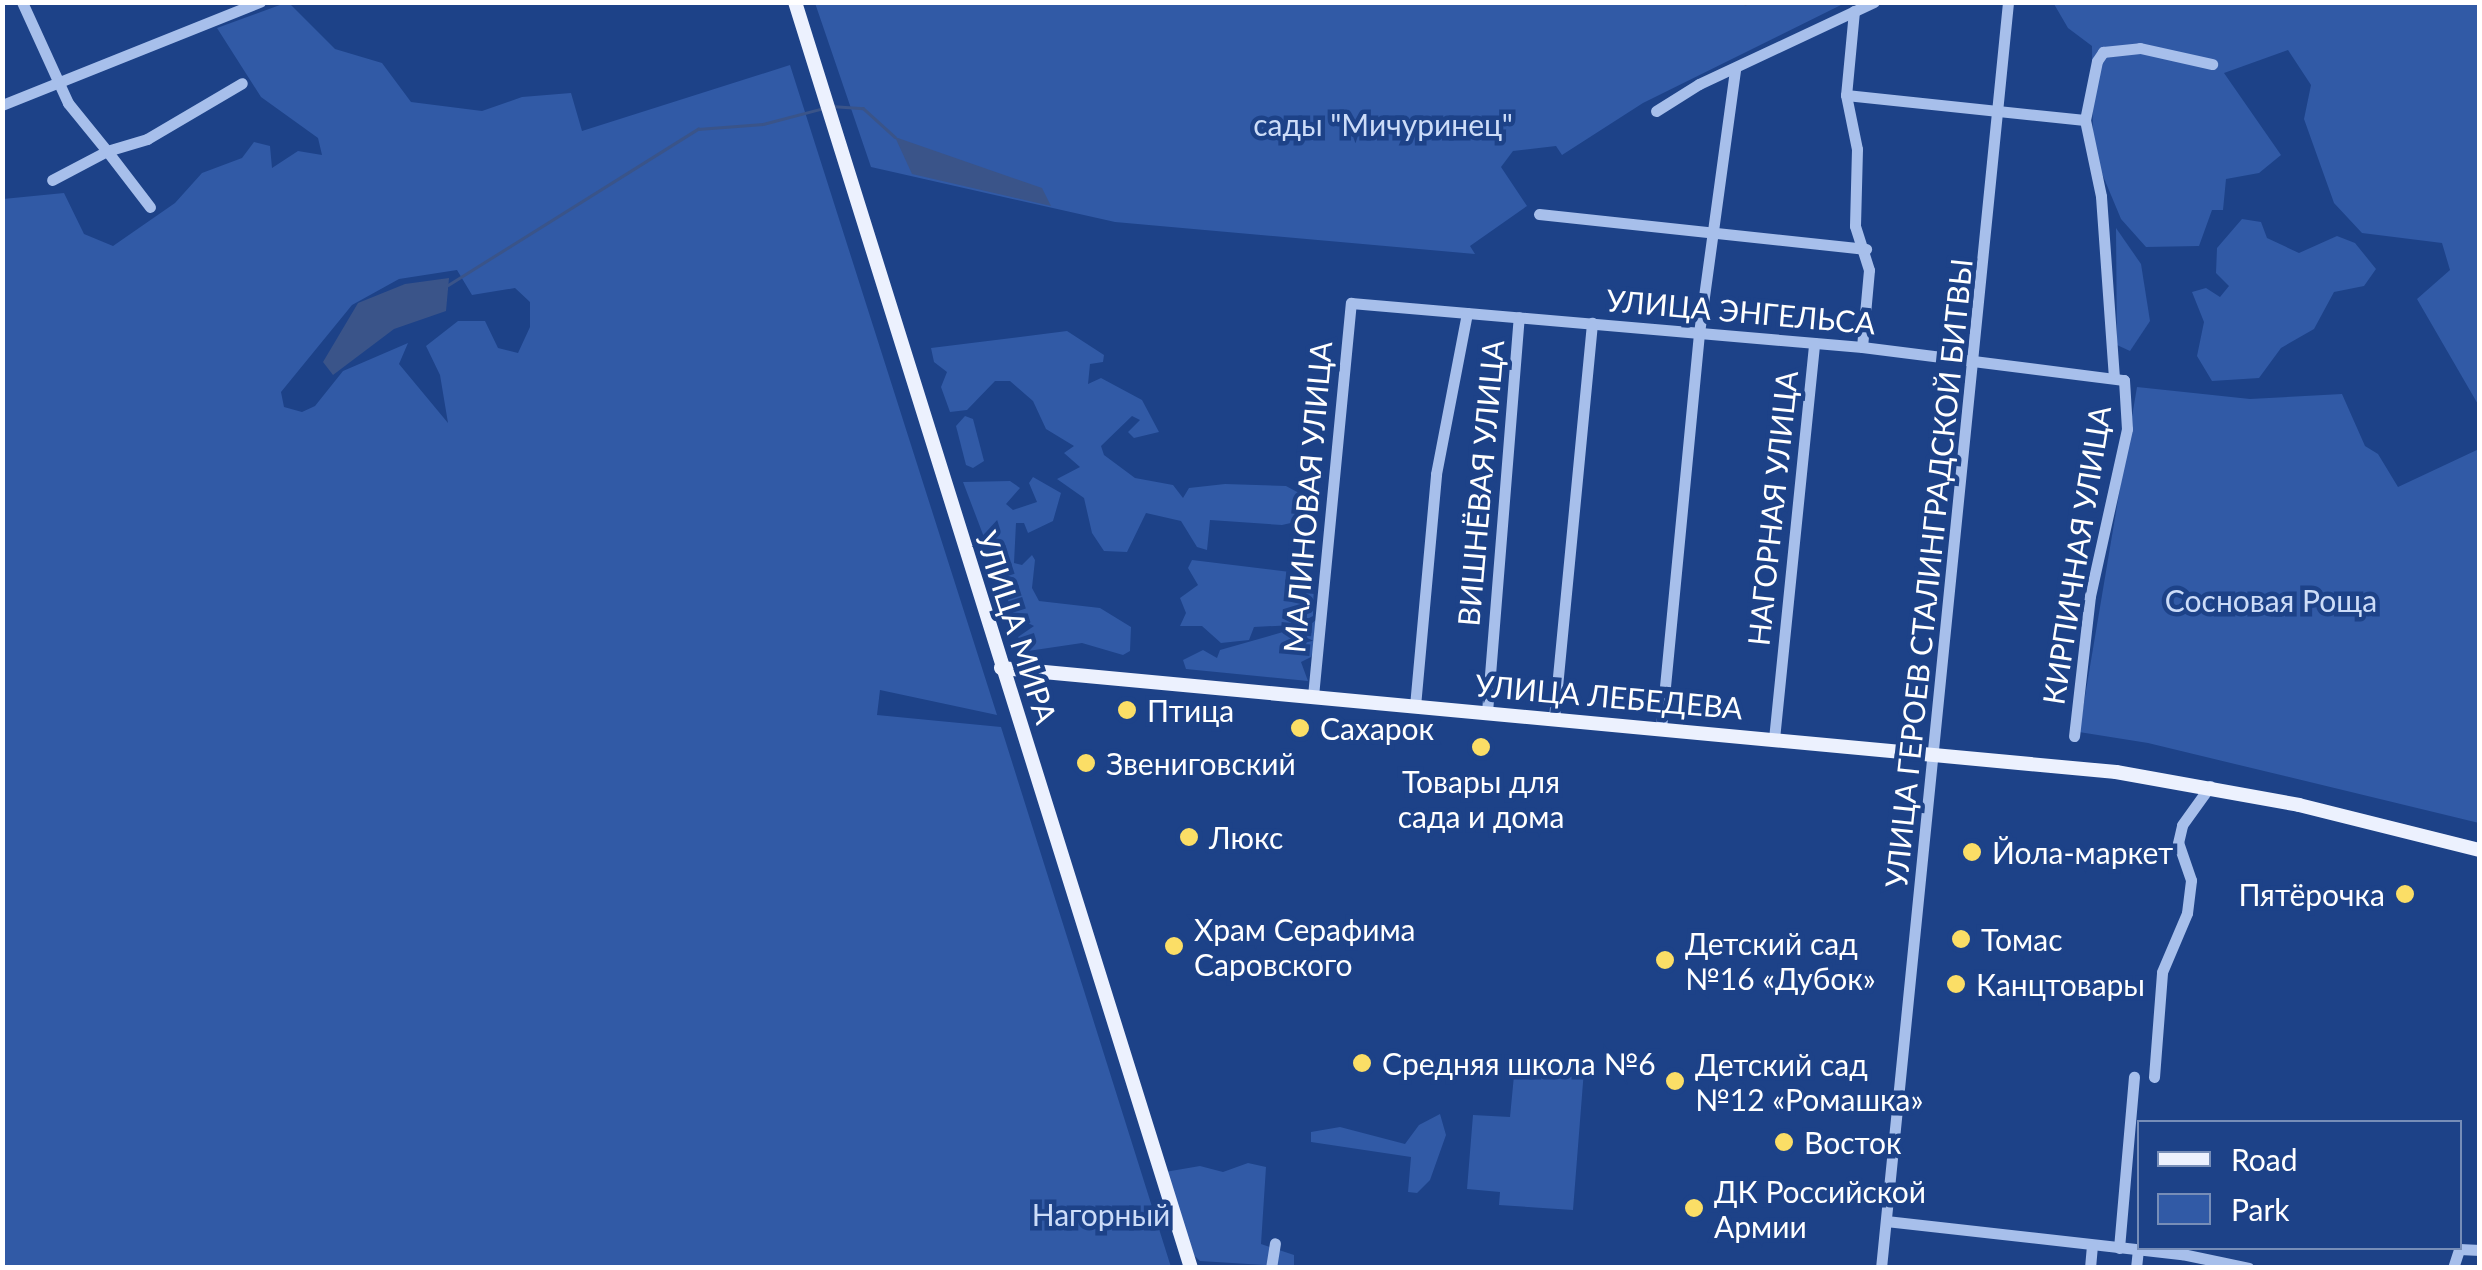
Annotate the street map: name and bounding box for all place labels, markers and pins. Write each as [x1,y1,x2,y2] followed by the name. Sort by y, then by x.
[1147,692,1234,728] place label: Птица
[1116,699,1138,721] marker: Птица
[1320,710,1434,746] place label: Сахарок
[1289,717,1311,739] marker: Сахарок
[1470,736,1492,758] marker: Товары для сада и дома
[1106,745,1296,781] place label: Звениговский
[1075,752,1097,774] marker: Звениговский
[1398,763,1564,834] place label: Товары для сада и дома
[1209,819,1283,855] place label: Люкс
[1178,826,1200,848] marker: Люкс
[1992,834,2173,870] place label: Йола-маркет
[1961,841,1983,863] marker: Йола-маркет
[2238,876,2385,912] place label: Пятёрочка
[2394,883,2416,905] marker: Пятёрочка
[1194,911,1415,982] place label: Храм Серафима Саровского
[1981,921,2062,957] place label: Томас
[1685,925,1876,996] place label: Детский сад №16 «Дубок»
[1950,928,1972,950] marker: Томас
[1163,935,1185,957] marker: Храм Серафима Саровского
[1654,949,1676,971] marker: Детский сад №16 «Дубок»
[1976,966,2145,1002] place label: Канцтовары
[1945,973,1967,995] marker: Канцтовары
[1382,1045,1656,1081] place label: Средняя школа №6
[1695,1046,1923,1116] place label: Детский сад №12 «Ромашка»
[1351,1052,1373,1074] marker: Средняя школа №6
[1664,1070,1686,1092] marker: Детский сад №12 «Ромашка»
[1804,1124,1902,1160] place label: Восток
[1773,1131,1795,1153] marker: Восток
[1714,1173,1926,1244] place label: ДК Российской Армии
[1683,1197,1705,1219] marker: ДК Российской Армии

